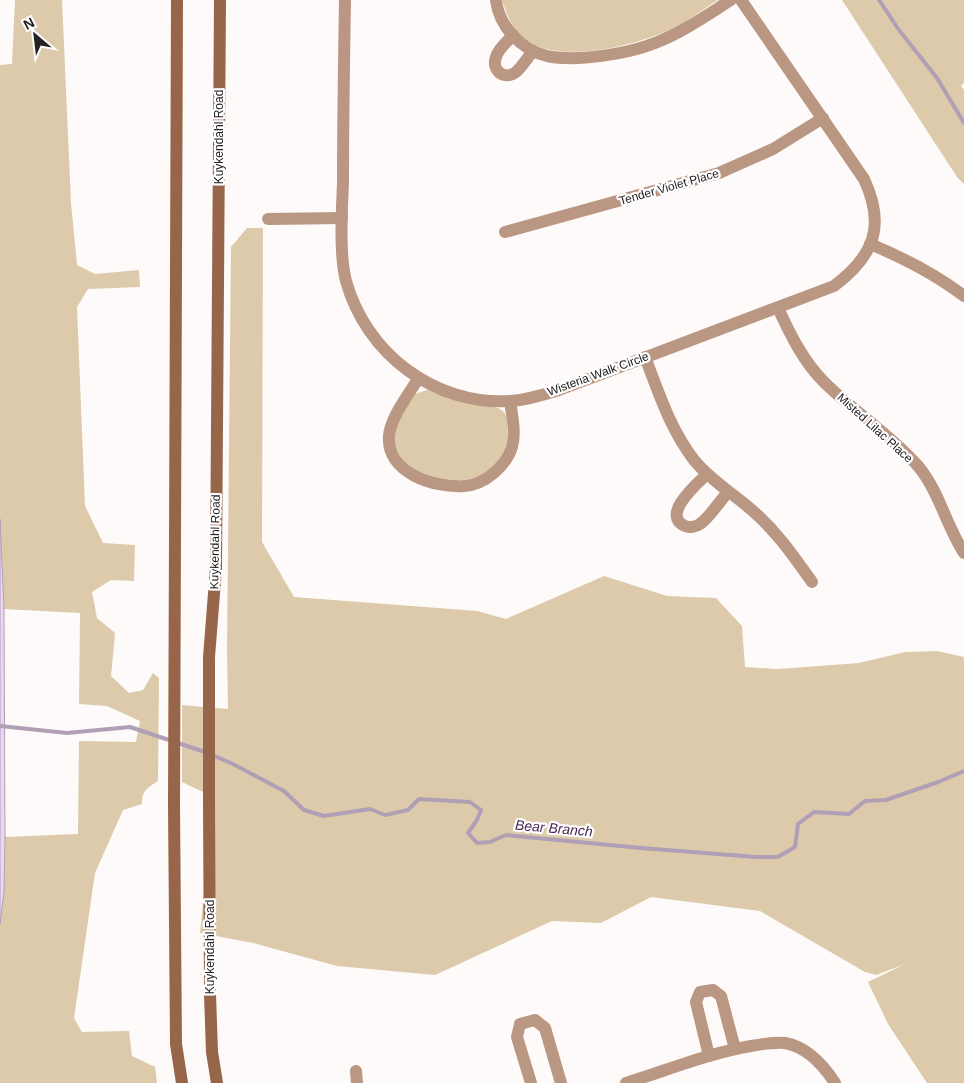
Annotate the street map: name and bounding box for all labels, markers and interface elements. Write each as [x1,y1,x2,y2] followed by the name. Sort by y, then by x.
[10,10,60,60] north arrow
[21,14,37,33] text: N
[212,90,226,184] street label: Kuykendahl Road
[617,166,721,208] street label: Tender Violet Place
[545,349,651,399] street label: Wisteria Walk Circle
[834,390,916,466] street label: Misted Lilac Place
[207,495,223,589] street label: Kuykendahl Road
[515,817,594,839] water label: Bear Branch
[203,900,217,994] street label: Kuykendahl Road

